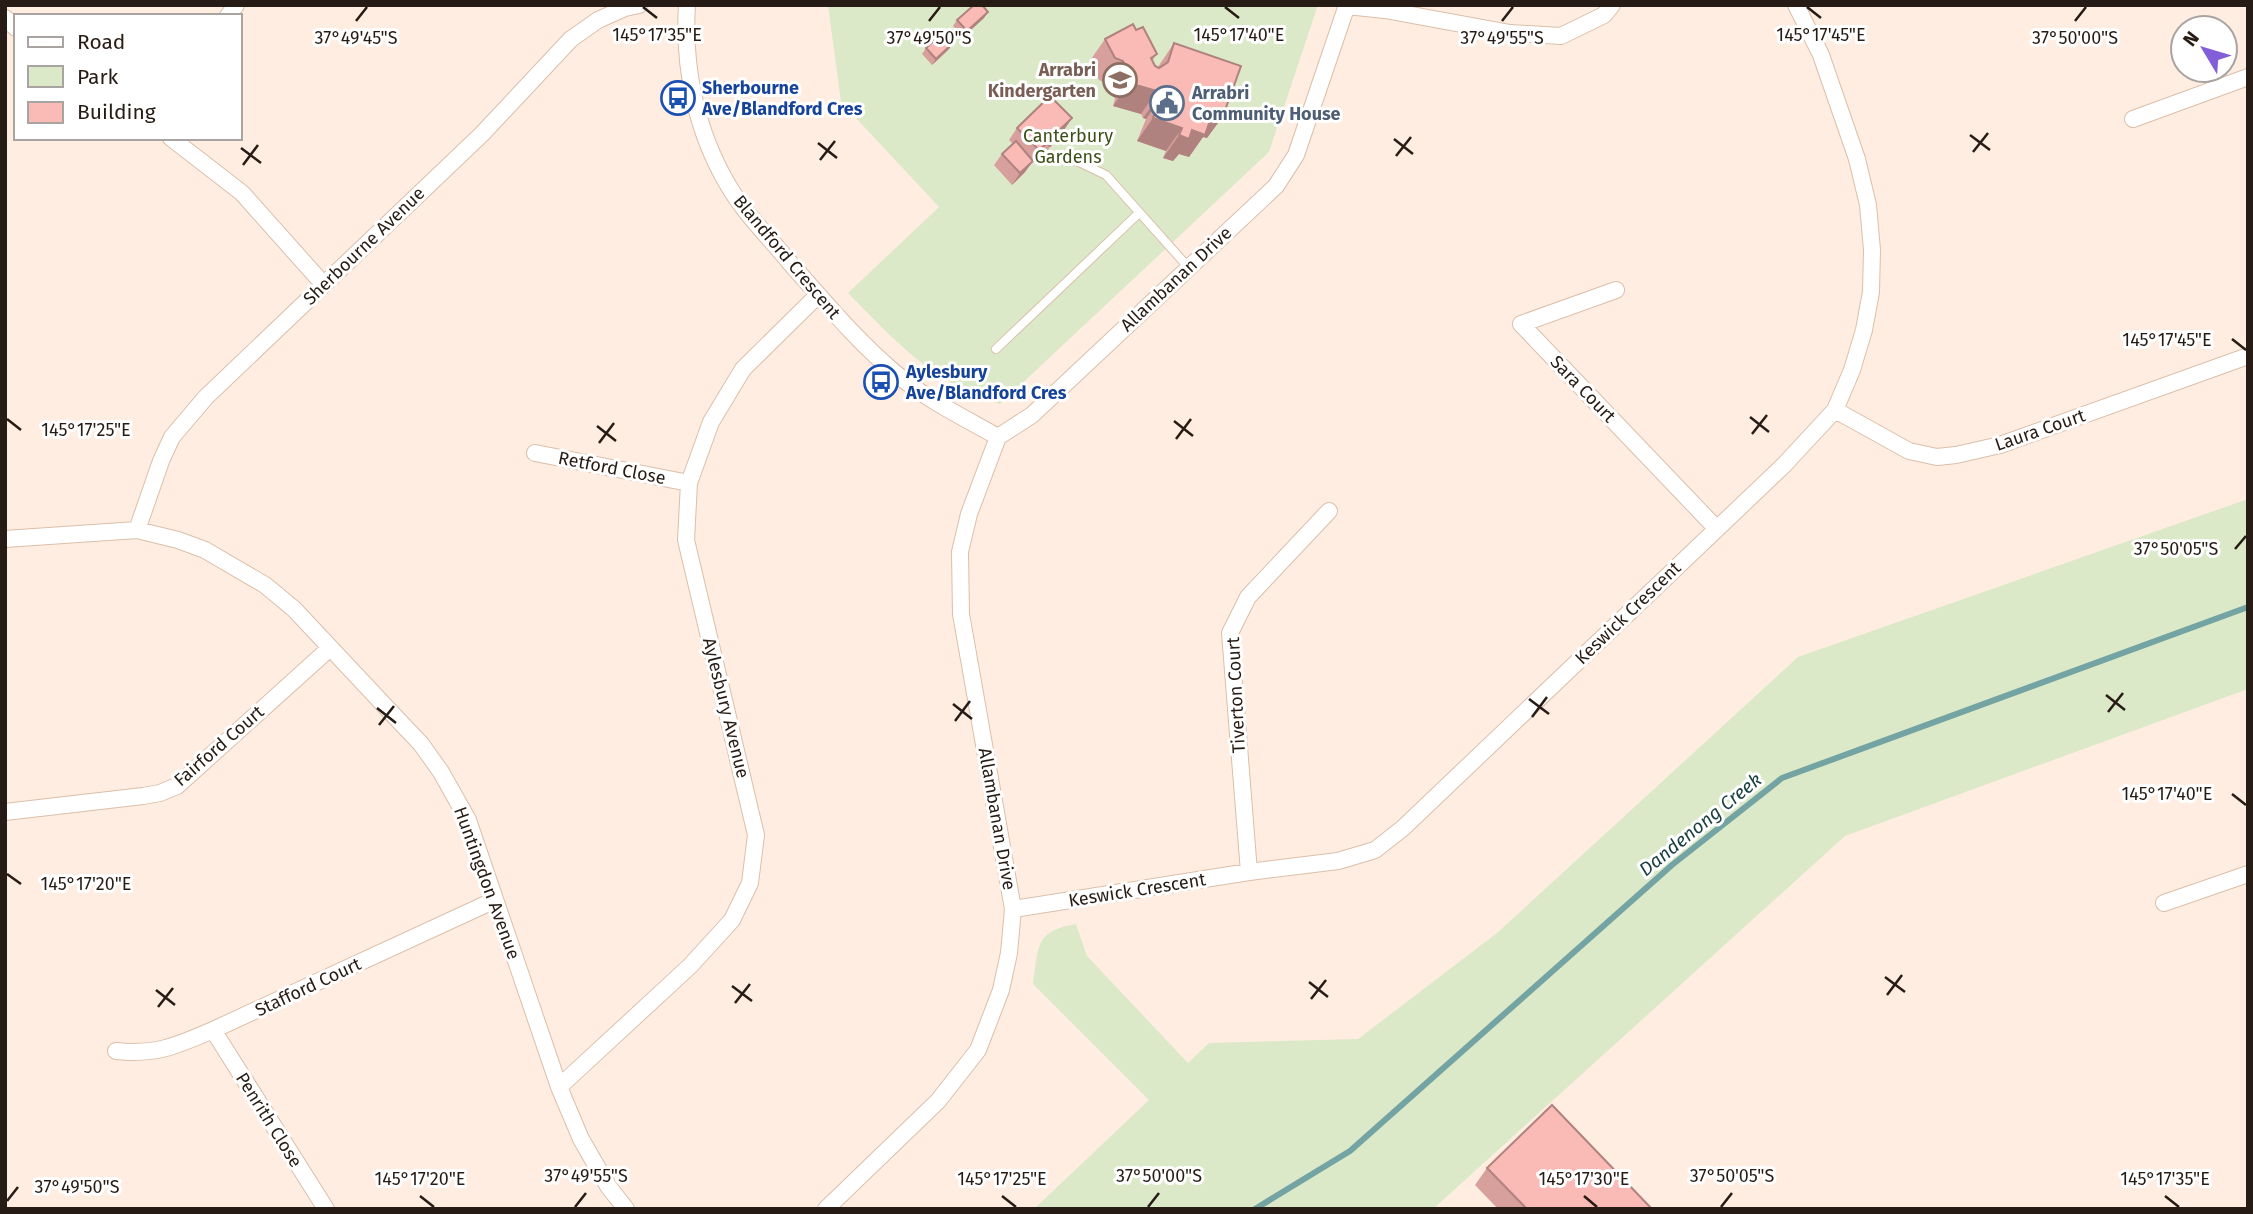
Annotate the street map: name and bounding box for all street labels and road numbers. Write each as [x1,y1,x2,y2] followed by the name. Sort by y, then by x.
[299,182,429,310] street label: Sherbourne Avenue
[729,191,846,324] street label: Blandford Crescent
[1116,222,1236,336] street label: Allambanan Drive
[1546,351,1621,427] street label: Sara Court
[1992,404,2089,456] street label: Laura Court
[556,447,668,489] street label: Retford Close
[1571,557,1686,669] street label: Keswick Crescent
[698,635,754,781] street label: Aylesbury Avenue
[1222,636,1250,754] street label: Tiverton Court
[170,701,269,791] street label: Fairford Court
[974,746,1020,892] street label: Allambanan Drive
[449,804,525,962] street label: Huntingdon Avenue
[1067,868,1208,912] street label: Keswick Crescent
[251,953,365,1021] street label: Stafford Court
[231,1068,307,1172] street label: Penrith Close

